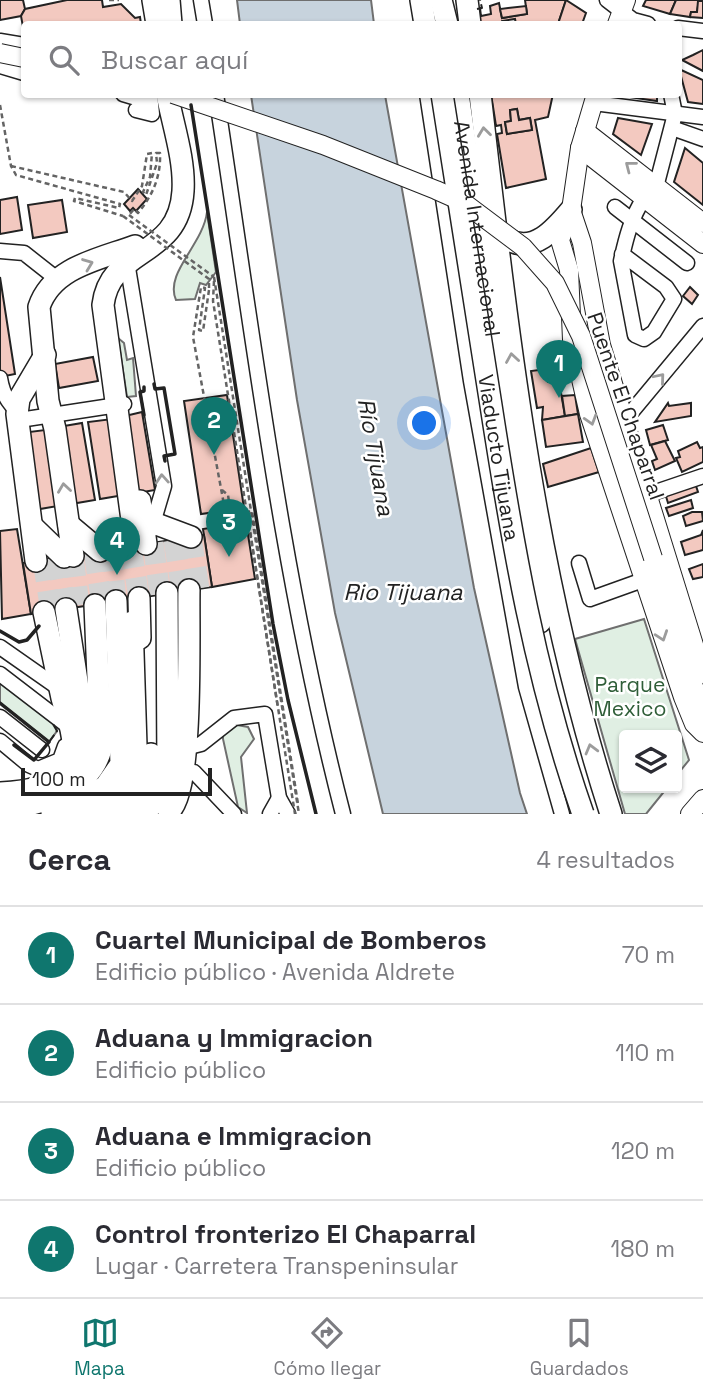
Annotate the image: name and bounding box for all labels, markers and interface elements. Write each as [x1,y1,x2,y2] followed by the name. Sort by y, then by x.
[21,21,682,98] search box
[45,41,83,79] icon: search
[101,43,248,77] text: Buscar aquí
[449,119,507,338] street label: Avenida Internacional
[477,126,492,138] one-way arrow
[625,162,637,175] one-way arrow
[81,258,93,272] one-way arrow
[581,309,671,503] street label: Puente El Chaparral
[536,340,582,398] pin: 1
[505,352,520,364] one-way arrow
[473,372,527,543] street label: Viaducto Tijuana
[652,373,664,386] one-way arrow
[351,396,401,519] water label: Río Tijuana
[191,397,237,455] pin: 2
[407,406,441,440] your location
[582,414,597,426] one-way arrow
[154,473,169,484] one-way arrow
[57,482,72,494] one-way arrow
[206,499,252,557] pin: 3
[94,517,140,575] pin: 4
[344,577,463,607] water label: Rio Tijuana
[654,629,668,642] one-way arrow
[593,671,667,722] park label: Parque Mexico
[619,730,682,793] map controls
[619,730,682,793] button: layers
[584,743,599,755] one-way arrow
[21,765,212,797] scale bar
[32,767,86,792] text: 100 m
[28,840,111,879] text: Cerca
[536,845,675,875] text: 4 resultados
[95,923,487,957] text: Cuartel Municipal de Bomberos
[46,940,56,970] text: 1
[622,940,675,970] text: 70 m
[95,957,455,987] text: Edificio público · Avenida Aldrete
[95,1021,373,1055] text: Aduana y Immigracion
[44,1038,58,1068] text: 2
[615,1038,675,1068] text: 110 m
[95,1055,266,1085] text: Edificio público
[95,1119,372,1153] text: Aduana e Immigracion
[44,1136,58,1166] text: 3
[611,1136,675,1166] text: 120 m
[95,1153,266,1183] text: Edificio público
[95,1217,476,1251] text: Control fronterizo El Chaparral
[44,1234,58,1264] text: 4
[611,1234,675,1264] text: 180 m
[95,1251,459,1281] text: Lugar · Carretera Transpeninsular
[74,1314,125,1381] tab: Mapa
[273,1314,381,1381] tab: Cómo llegar
[530,1314,629,1381] tab: Guardados

